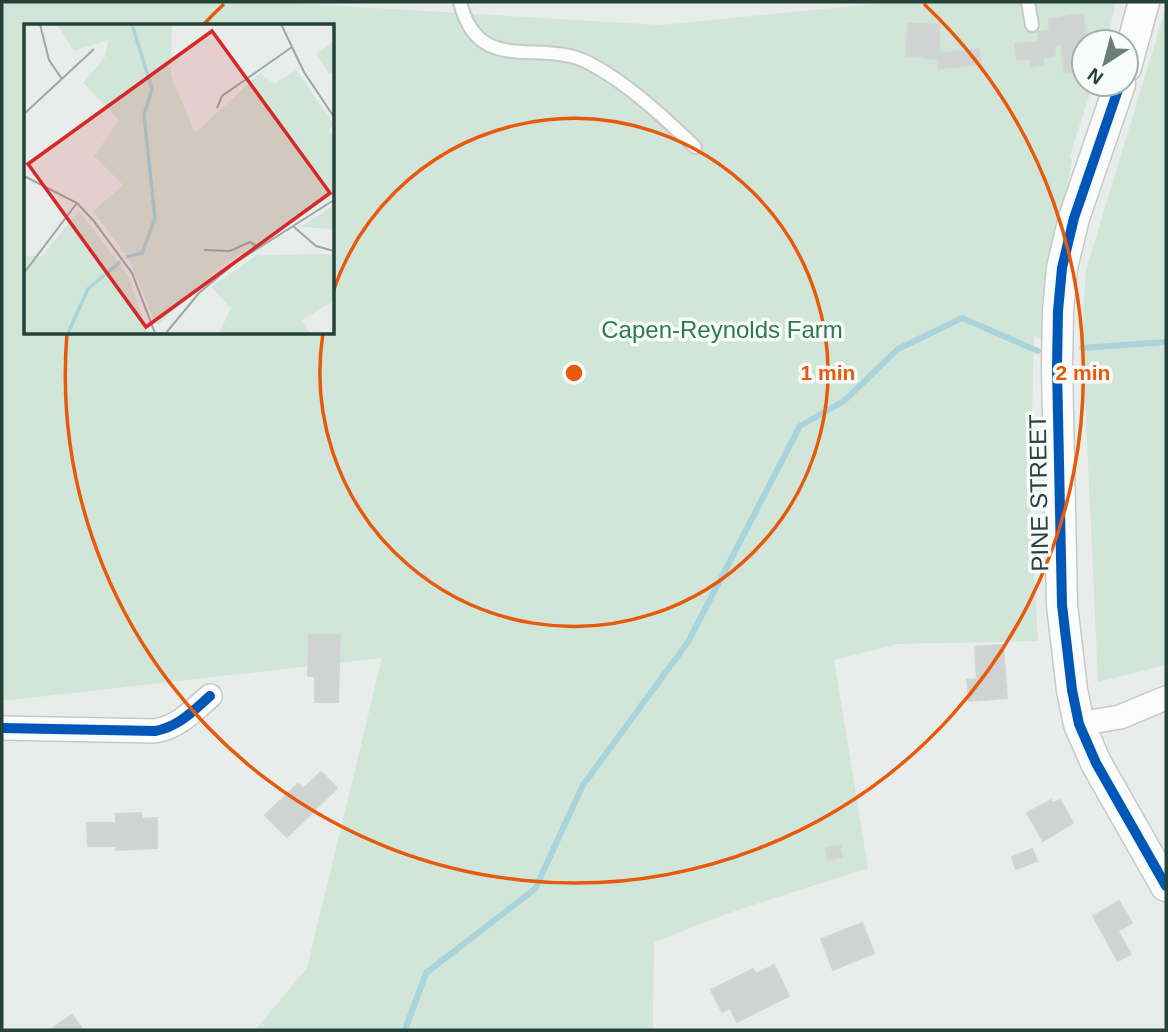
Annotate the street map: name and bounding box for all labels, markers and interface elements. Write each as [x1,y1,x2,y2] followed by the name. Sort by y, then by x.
[24,24,334,334] inset map
[1070,28,1140,98] north arrow
[1084,64,1107,89] text: N
[601,316,843,343] park label: Capen-Reynolds Farm
[562,361,586,385] centre of rings
[801,361,855,384] text: 1 min
[1056,361,1110,384] text: 2 min
[1024,414,1053,572] street label: PINE STREET

